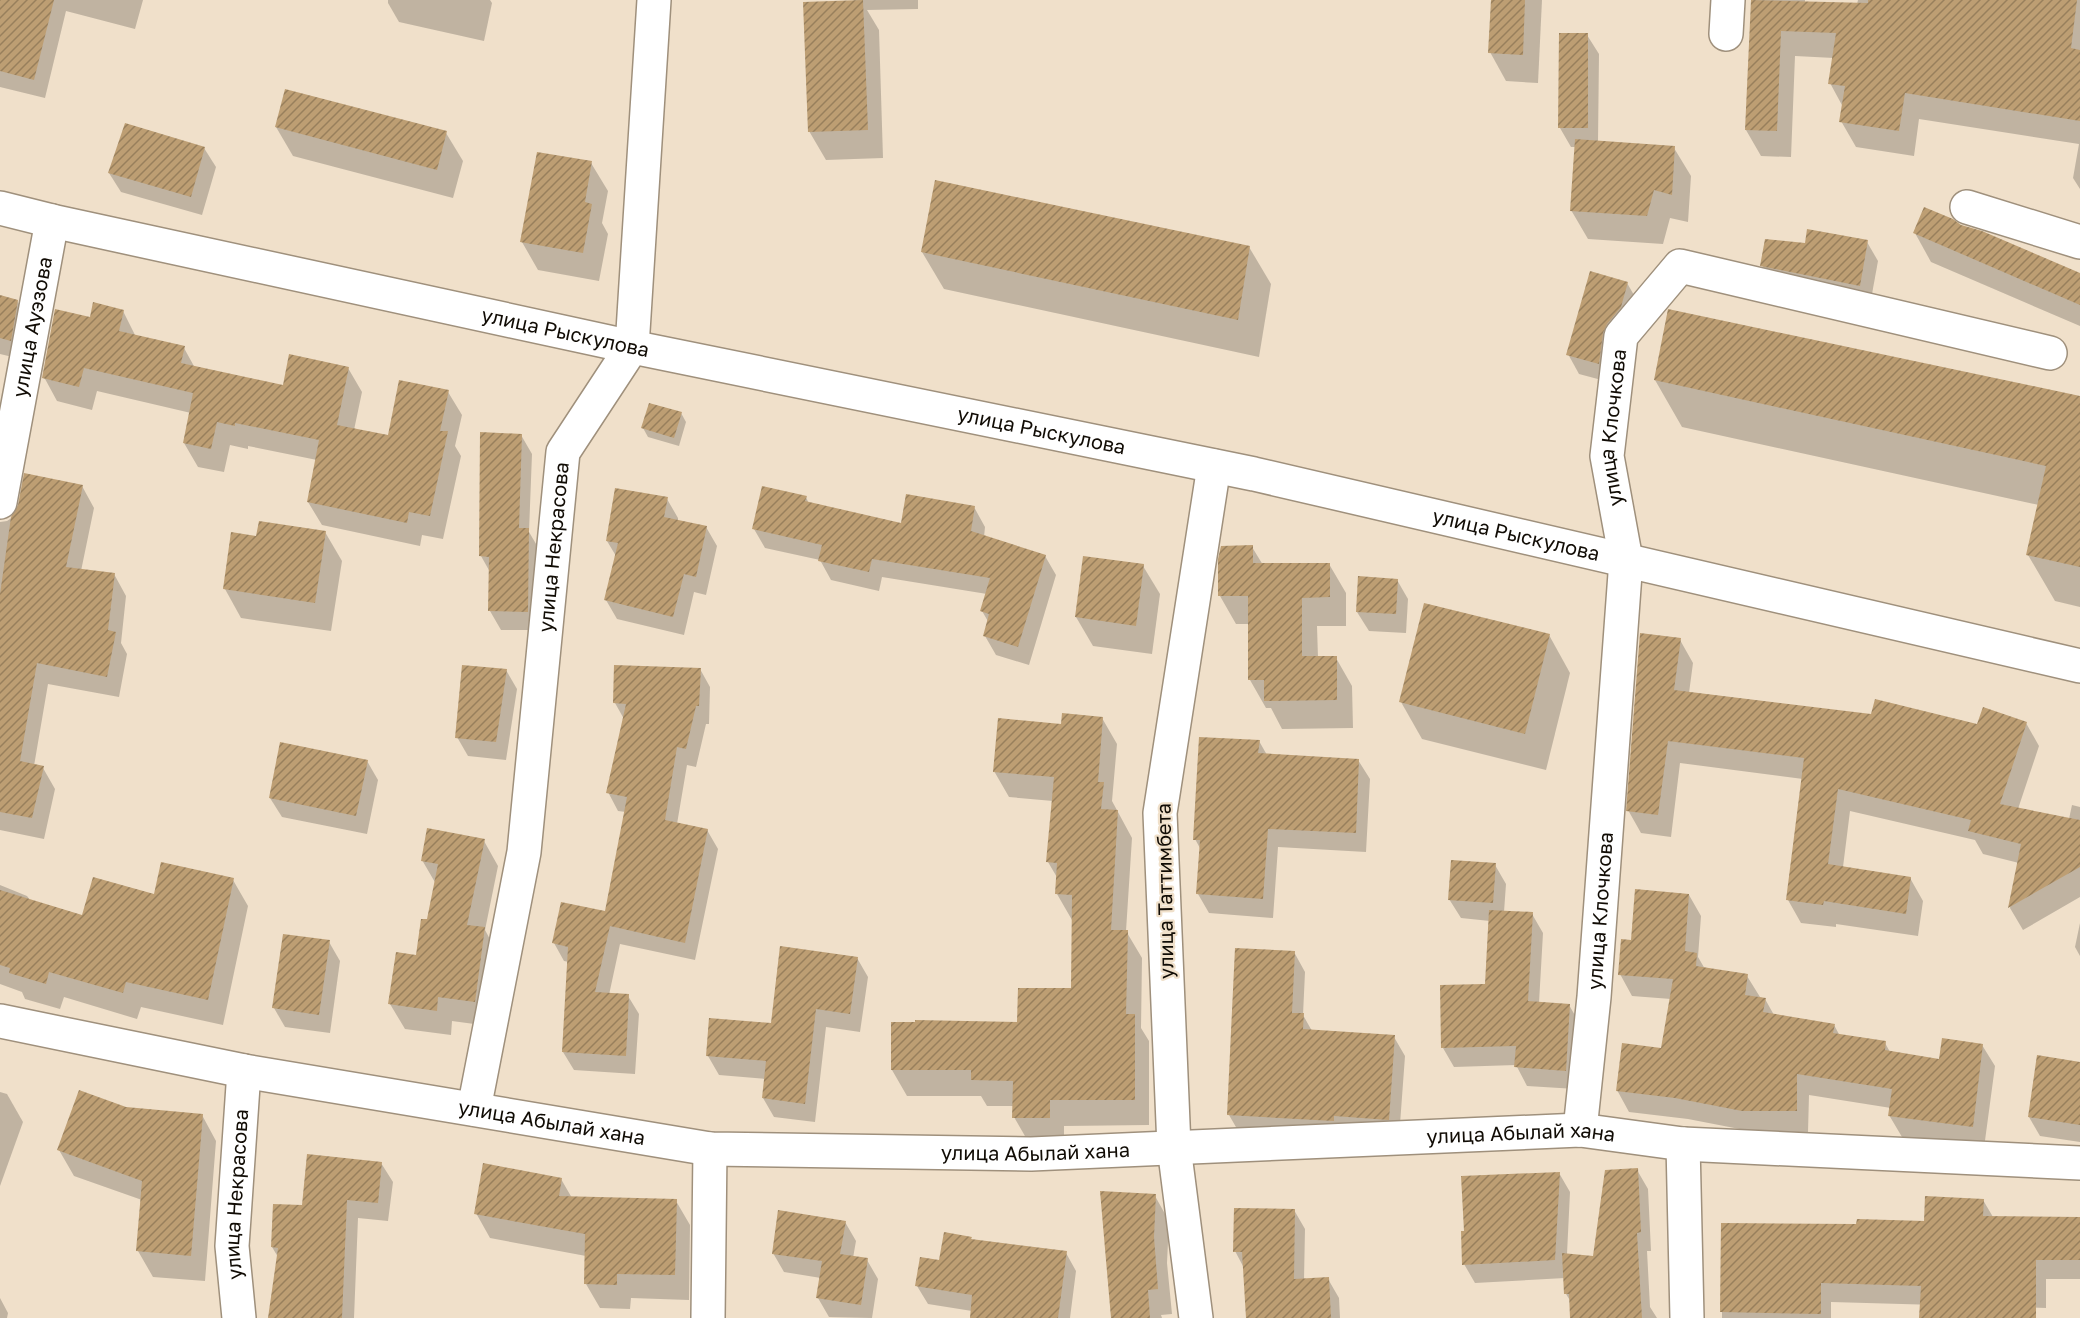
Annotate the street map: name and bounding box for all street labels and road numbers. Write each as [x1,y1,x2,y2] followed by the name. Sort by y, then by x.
[7,254,56,399] street label: улица Ауэзова
[479,302,652,361] street label: улица Рыскулова
[1594,348,1630,508] street label: улица Клочкова
[955,401,1128,458] street label: улица Рыскулова
[532,461,573,633] street label: улица Некрасова
[1430,503,1602,565] street label: улица Рыскулова
[1150,803,1178,979] street label: улица Таттимбета
[1582,831,1617,991] street label: улица Клочкова
[457,1094,647,1149] street label: улица Абылай хана
[219,1108,252,1281] street label: улица Некрасова
[1426,1117,1617,1148] street label: улица Абылай хана
[941,1137,1130,1165] street label: улица Абылай хана

